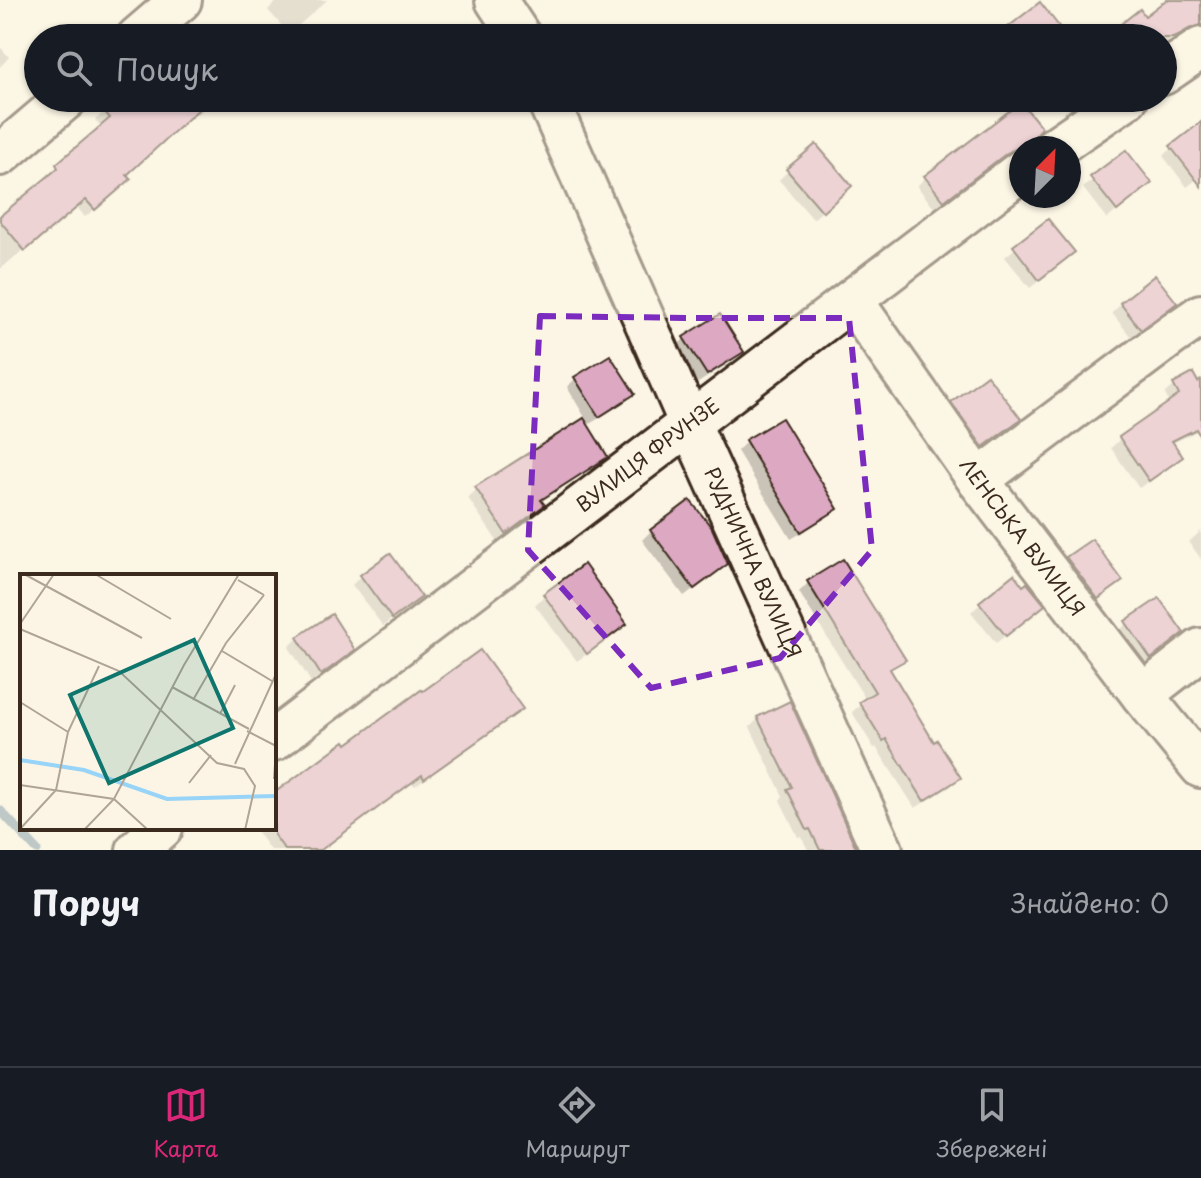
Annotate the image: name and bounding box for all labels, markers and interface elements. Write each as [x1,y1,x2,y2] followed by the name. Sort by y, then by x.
[24,24,1177,112] search box
[52,46,96,90] icon: search
[116,46,218,91] text: Пошук
[1009,136,1081,208] north arrow
[569,390,725,519] street label: ВУЛИЦЯ ФРУНЗЕ
[953,452,1093,622] street label: ЛЕНСЬКА ВУЛИЦЯ
[697,462,810,663] street label: РУДНИЧНА ВУЛИЦЯ
[20,574,276,830] inset map
[32,876,140,928] text: Поруч
[1011,883,1169,922] text: Знайдено: 0
[154,1083,218,1164] tab: Карта
[525,1083,630,1164] tab: Маршрут
[937,1083,1047,1164] tab: Збережені

